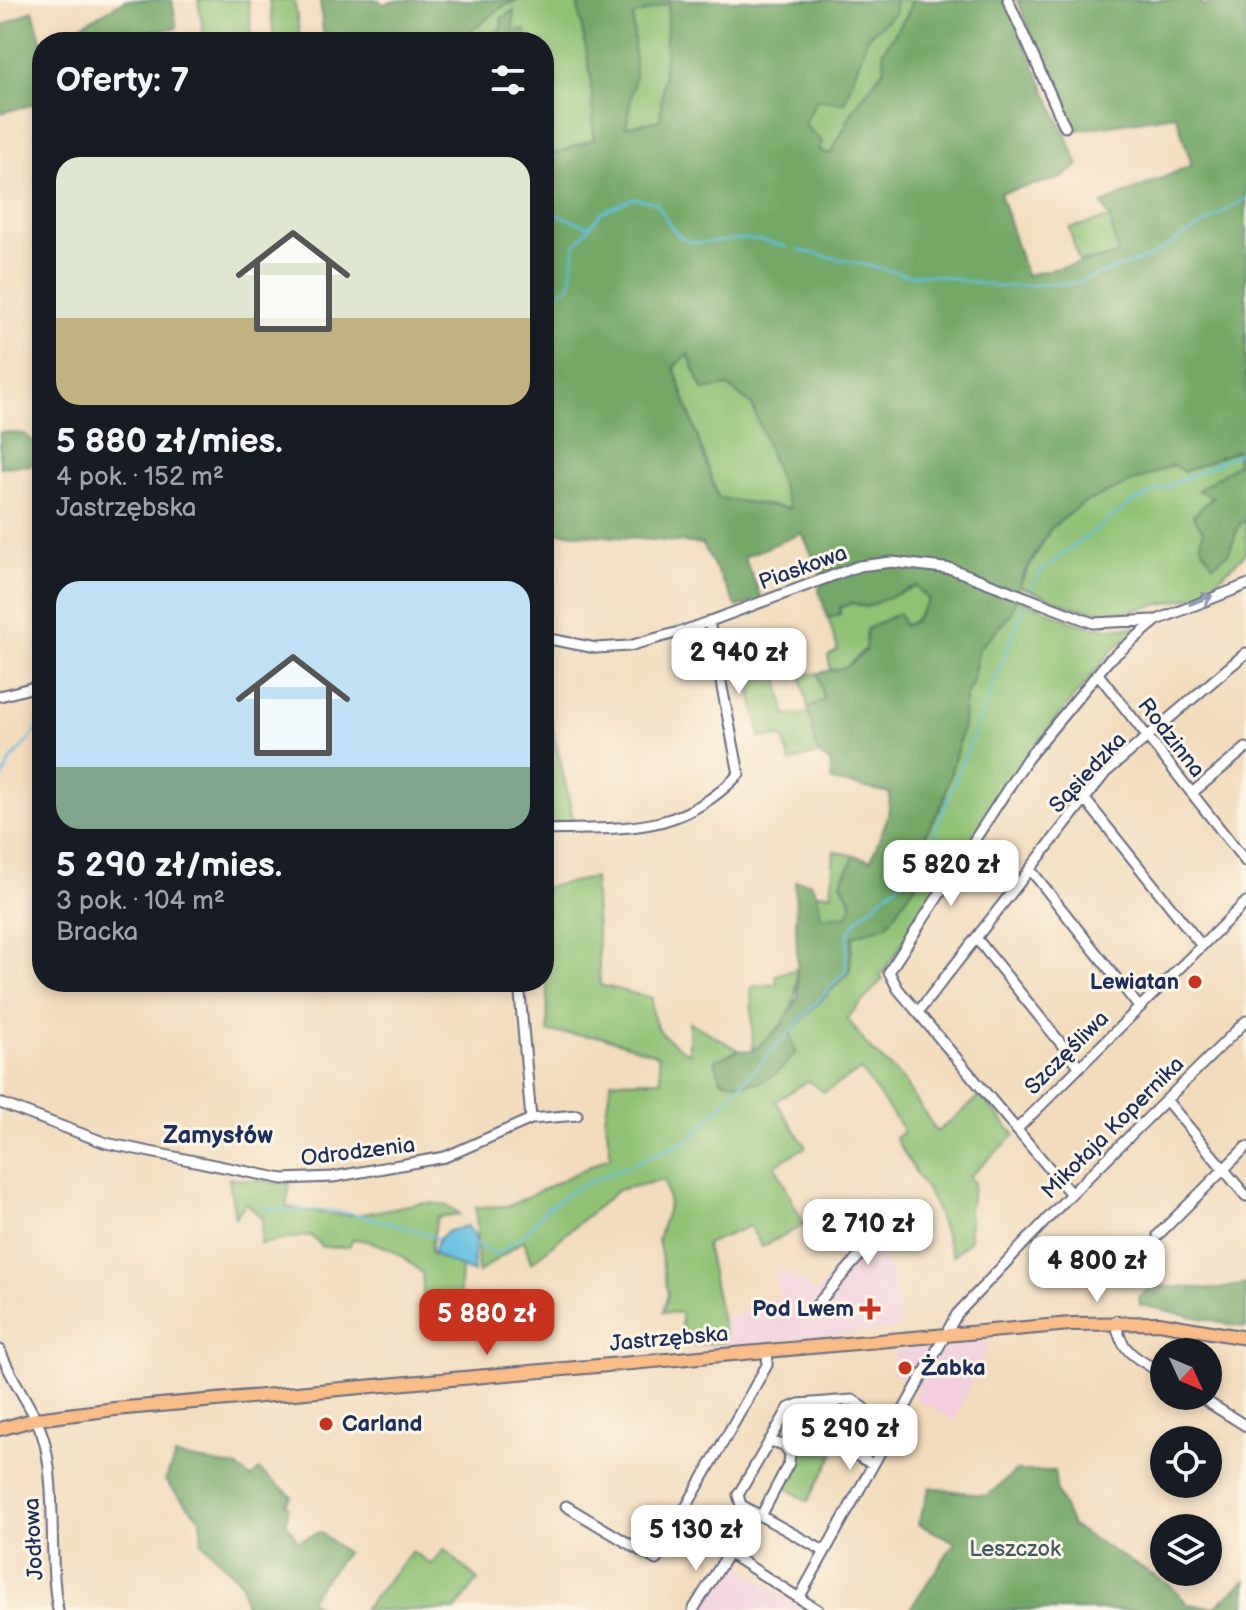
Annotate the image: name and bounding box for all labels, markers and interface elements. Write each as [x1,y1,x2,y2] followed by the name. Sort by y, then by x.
[486,58,530,102] icon: filters
[56,60,189,101] text: Oferty: 7
[221,209,365,353] icon: home
[56,421,283,462] text: 5 880 zł/mies.
[56,462,224,493] text: 4 pok. · 152 m²
[56,493,197,524] text: Jastrzębska
[755,540,851,596] street label: Piaskowa
[1188,592,1213,606] one-way arrow
[656,628,822,696] pin: 2 940 zł
[221,633,365,777] icon: home
[689,638,789,669] text: 2 940 zł
[1132,693,1210,783] street label: Rodzinna
[1044,727,1132,819] street label: Sąsiedzka
[868,840,1034,908] pin: 5 820 zł
[56,845,282,886] text: 5 290 zł/mies.
[902,850,1000,881] text: 5 820 zł
[56,886,225,917] text: 3 pok. · 104 m²
[56,917,138,948] text: Bracka
[1090,969,1179,996] place label: Lewiatan
[1186,973,1204,991] marker: Lewiatan
[1019,1005,1115,1101] street label: Szczęśliwa
[1036,1051,1190,1205] street label: Mikołaja Kopernika
[163,1121,273,1150] district label: Zamysłów
[299,1132,417,1172] street label: Odrodzenia
[785,1199,951,1267] pin: 2 710 zł
[821,1209,915,1240] text: 2 710 zł
[1014,1236,1180,1304] pin: 4 800 zł
[1047,1246,1147,1277] text: 4 800 zł
[404,1289,570,1357] pin: 5 880 zł
[752,1296,854,1323] place label: Pod Lwem
[437,1299,537,1330] text: 5 880 zł
[861,1300,879,1318] marker: Pod Lwem
[609,1320,729,1358] street label: Jastrzębska
[1150,1338,1222,1410] north arrow
[1150,1338,1222,1586] map controls
[921,1353,986,1382] place label: Żabka
[896,1359,914,1377] marker: Żabka
[767,1404,933,1472] pin: 5 290 zł
[342,1411,422,1438] place label: Carland
[801,1414,899,1445] text: 5 290 zł
[317,1415,335,1433] marker: Carland
[1150,1426,1222,1498] button: locate
[18,1497,50,1581] street label: Jodłowa
[613,1505,779,1573] pin: 5 130 zł
[1150,1514,1222,1586] button: layers
[649,1515,743,1546] text: 5 130 zł
[969,1536,1061,1563] park label: Leszczok

